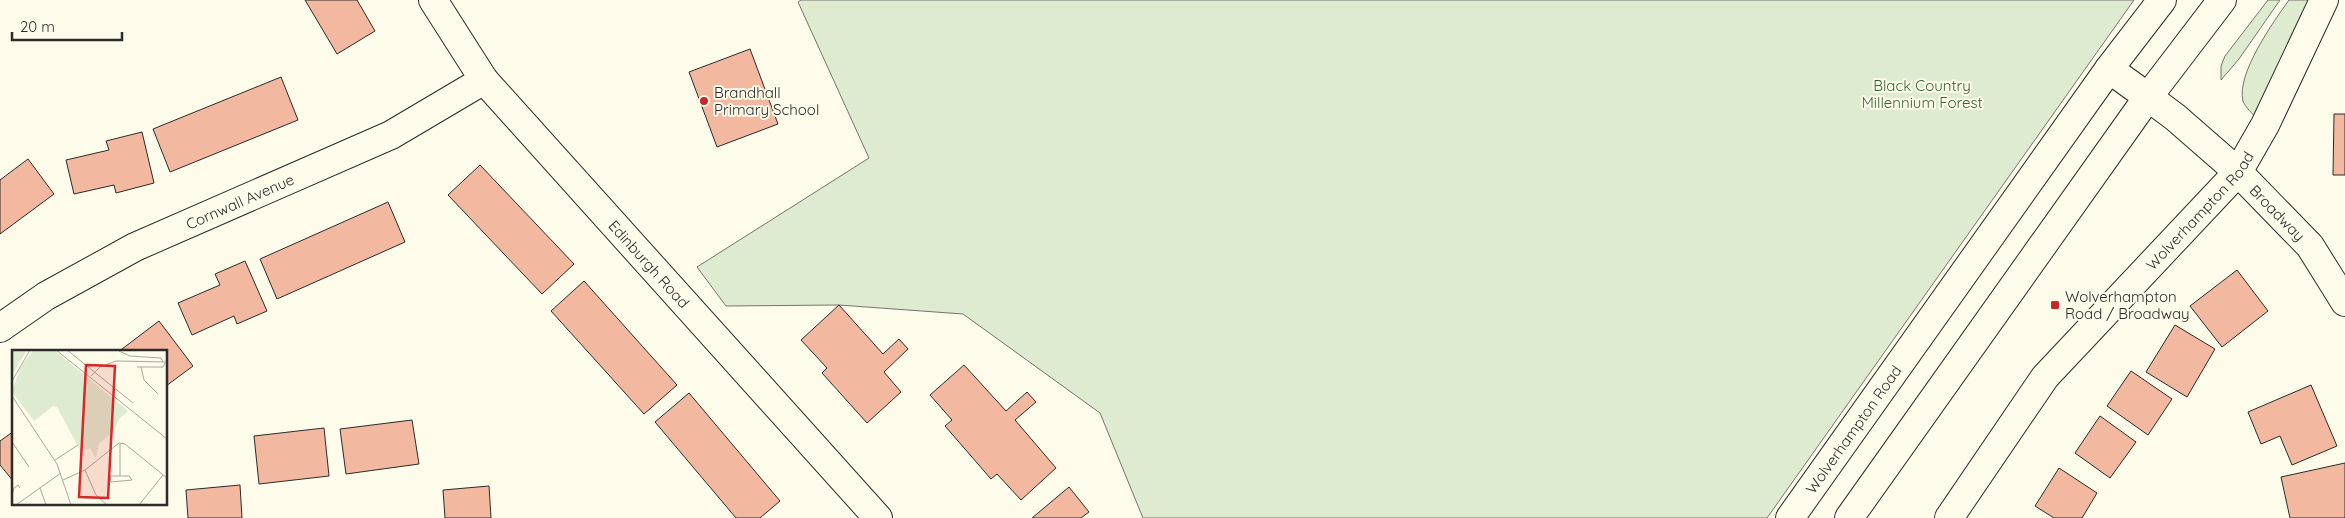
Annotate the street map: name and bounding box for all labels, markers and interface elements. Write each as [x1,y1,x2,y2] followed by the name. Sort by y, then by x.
[12,10,122,42] scale bar
[20,17,55,36] text: 20 m
[1861,76,1983,112] park label: Black Country Millennium Forest
[714,83,819,119] place label: Brandhall Primary School
[698,95,710,107] marker: Brandhall Primary School
[2142,148,2257,274] street label: Wolverhampton Road
[183,169,297,233] street label: Cornwall Avenue
[2246,180,2309,245] street label: Broadway
[605,216,694,312] street label: Edinburgh Road
[2065,287,2190,323] place label: Wolverhampton Road / Broadway
[2049,299,2061,311] marker: Wolverhampton Road / Broadway
[12,350,168,506] inset map
[1801,361,1905,497] street label: Wolverhampton Road

